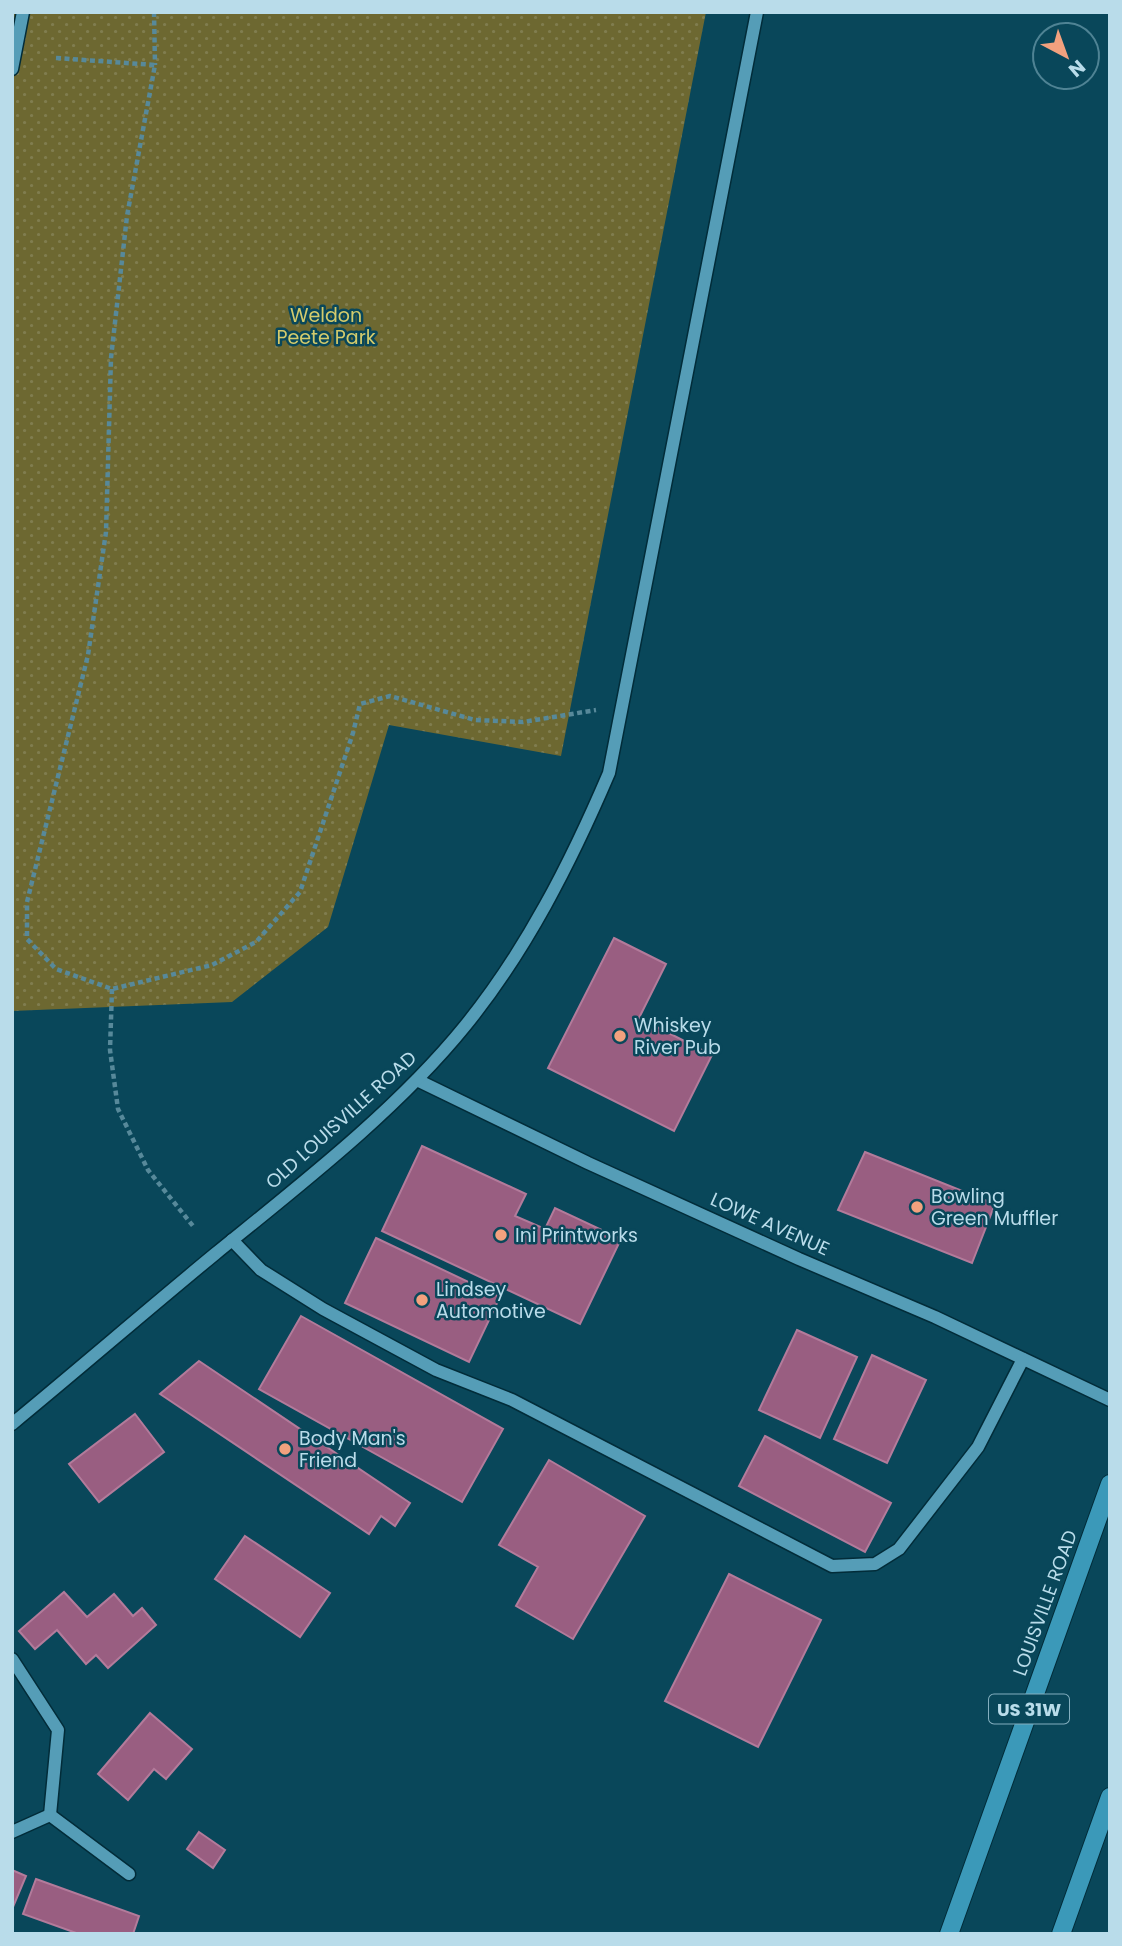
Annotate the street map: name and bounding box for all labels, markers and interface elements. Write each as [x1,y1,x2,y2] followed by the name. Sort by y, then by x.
[1031,21,1101,91] north arrow
[1063,54,1091,83] text: N
[276,302,376,351] park label: Weldon Peete Park
[634,1012,721,1061] place label: Whiskey River Pub
[612,1028,628,1044] marker: Whiskey River Pub
[260,1045,422,1195] street label: OLD LOUISVILLE ROAD
[931,1183,1058,1232] place label: Bowling Green Muffler
[706,1186,834,1262] street label: LOWE AVENUE
[909,1199,925,1215] marker: Bowling Green Muffler
[515,1222,638,1249] place label: Ini Printworks
[493,1227,509,1243] marker: Ini Printworks
[436,1276,546,1325] place label: Lindsey Automotive
[414,1292,430,1308] marker: Lindsey Automotive
[299,1425,406,1474] place label: Body Man's Friend
[277,1441,293,1457] marker: Body Man's Friend
[1006,1526,1084,1680] street label: LOUISVILLE ROAD
[989,1694,1069,1724] road number: US 31W

